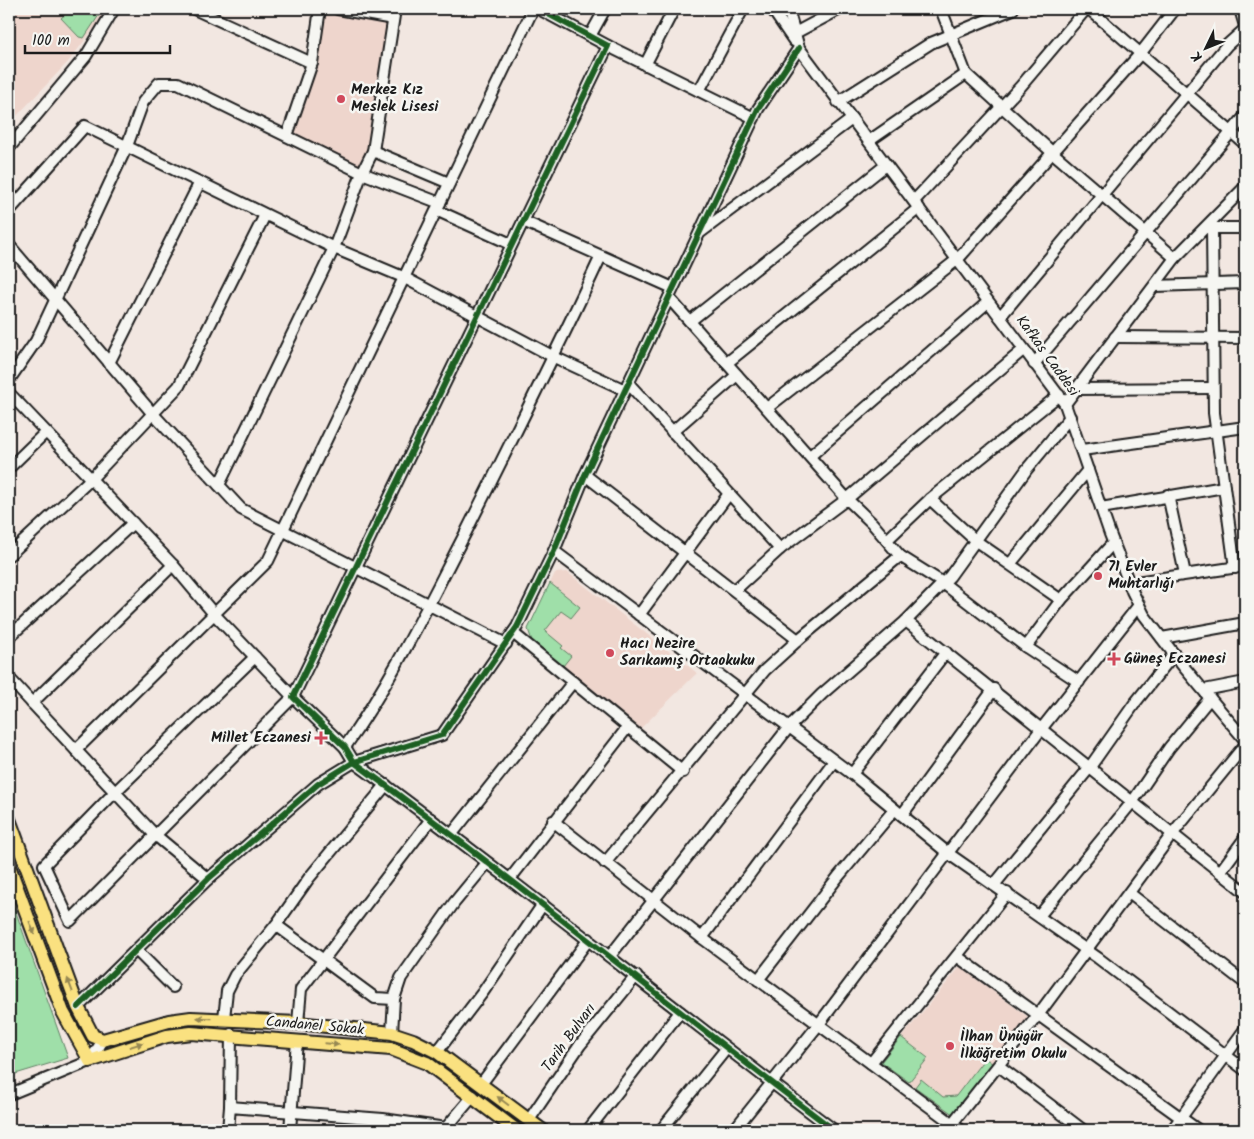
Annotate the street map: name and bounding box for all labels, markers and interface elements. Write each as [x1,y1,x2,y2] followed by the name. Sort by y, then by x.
[25,22,170,54] scale bar
[1182,22,1232,72] north arrow
[32,29,70,53] text: 100 m
[1186,45,1208,67] text: K
[351,78,440,119] place label: Merkez Kız Meslek Lisesi
[335,93,347,105] marker: Merkez Kız Meslek Lisesi
[1009,310,1086,403] street label: Kafkas Caddesi
[1108,555,1174,596] place label: 71 Evler Muhtarlığı
[1092,570,1104,582] marker: 71 Evler Muhtarlığı
[620,632,755,673] place label: Hacı Nezire Sarıkamış Ortaokuku
[604,647,616,659] marker: Hacı Nezire Sarıkamış Ortaokuku
[1124,647,1227,671] place label: Güneş Eczanesi
[1108,653,1120,665] marker: Güneş Eczanesi
[211,726,312,750] place label: Millet Eczanesi
[315,732,327,744] marker: Millet Eczanesi
[28,921,36,935] one-way arrow
[66,977,74,992] one-way arrow
[536,998,602,1078] street label: Tarih Bulvarı
[265,1010,366,1042] street label: Candanel Sokak
[196,1014,212,1022] one-way arrow
[960,1025,1067,1066] place label: İlhan Ünügür İlköğretim Okulu
[324,1040,340,1048] one-way arrow
[944,1040,956,1052] marker: İlhan Ünügür İlköğretim Okulu
[129,1041,144,1049] one-way arrow
[496,1096,510,1106] one-way arrow

